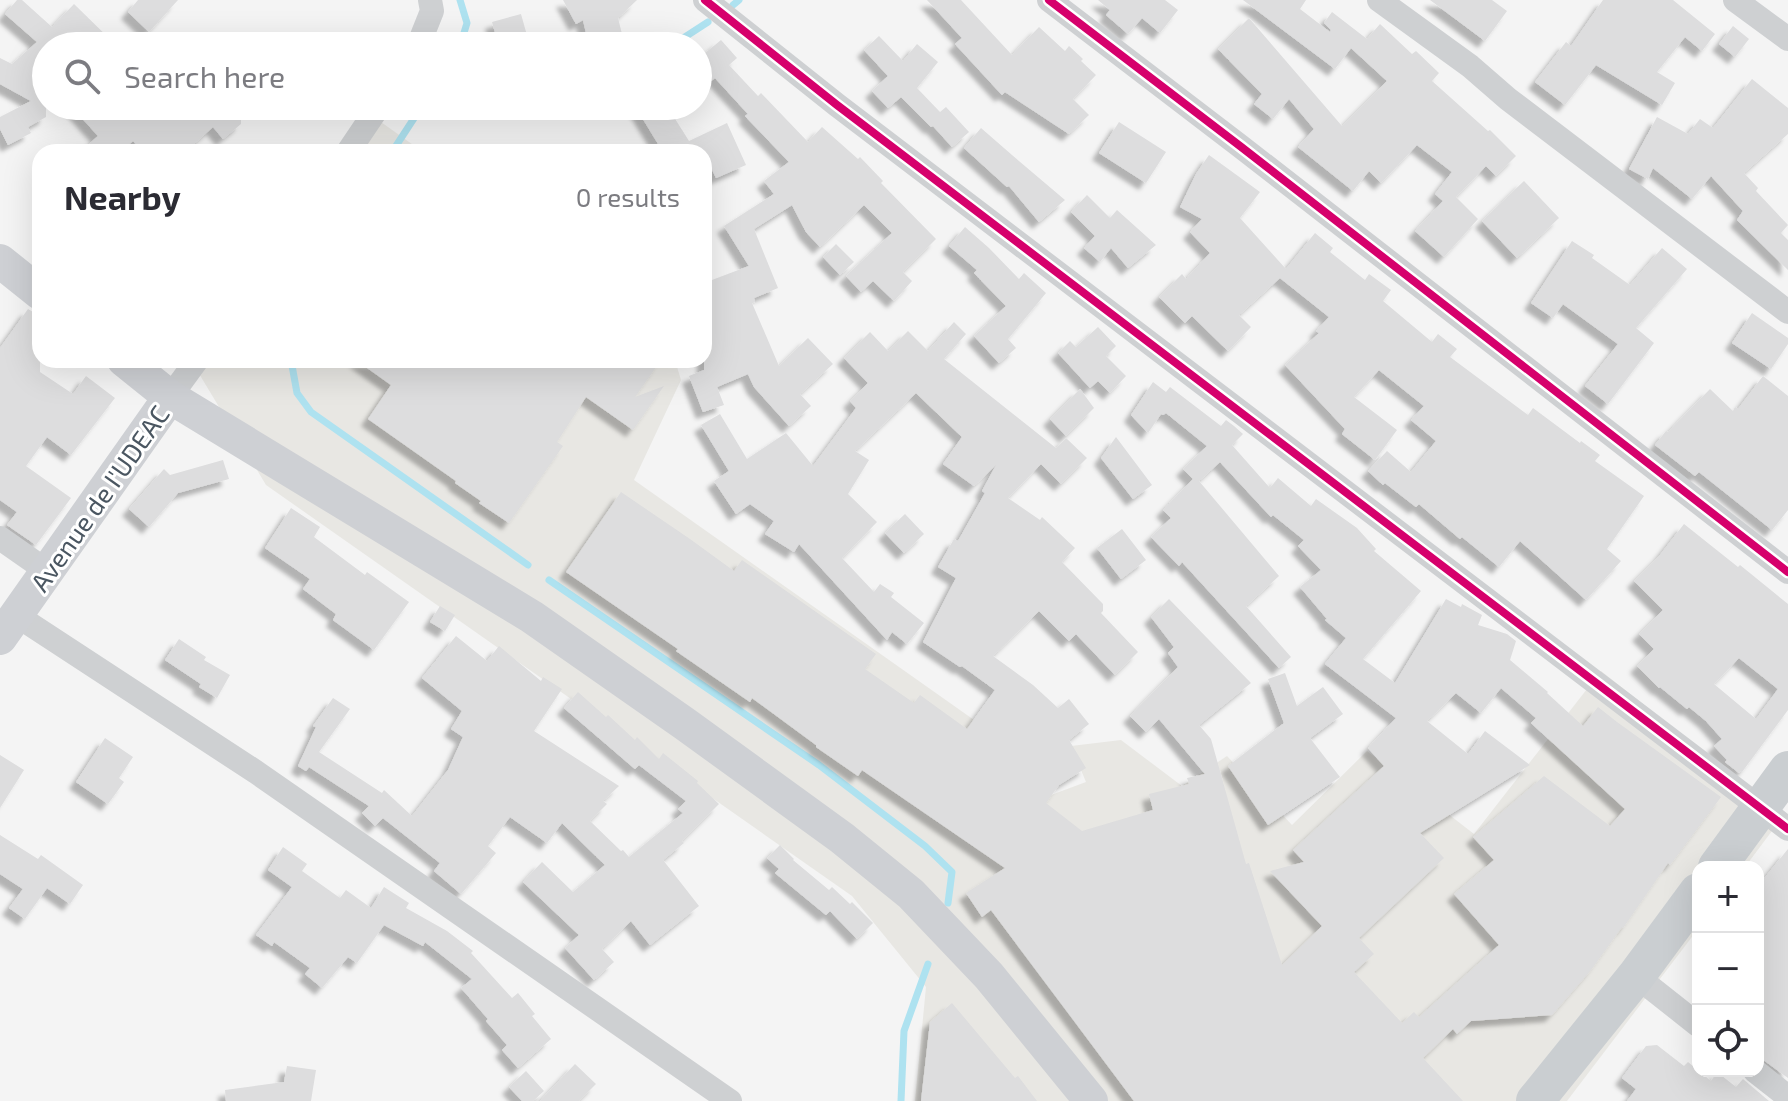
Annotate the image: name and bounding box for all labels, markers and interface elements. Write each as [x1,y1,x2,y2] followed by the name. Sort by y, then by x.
[32,32,712,120] search box
[60,54,104,98] icon: search
[124,58,285,94] text: Search here
[64,176,181,217] text: Nearby
[576,181,680,212] text: 0 results
[23,399,175,597] street label: Avenue de I'UDEAC
[1692,861,1764,1077] map controls
[1692,861,1764,933] button: +
[1692,933,1764,1005] button: −
[1692,1005,1764,1077] button: locate

